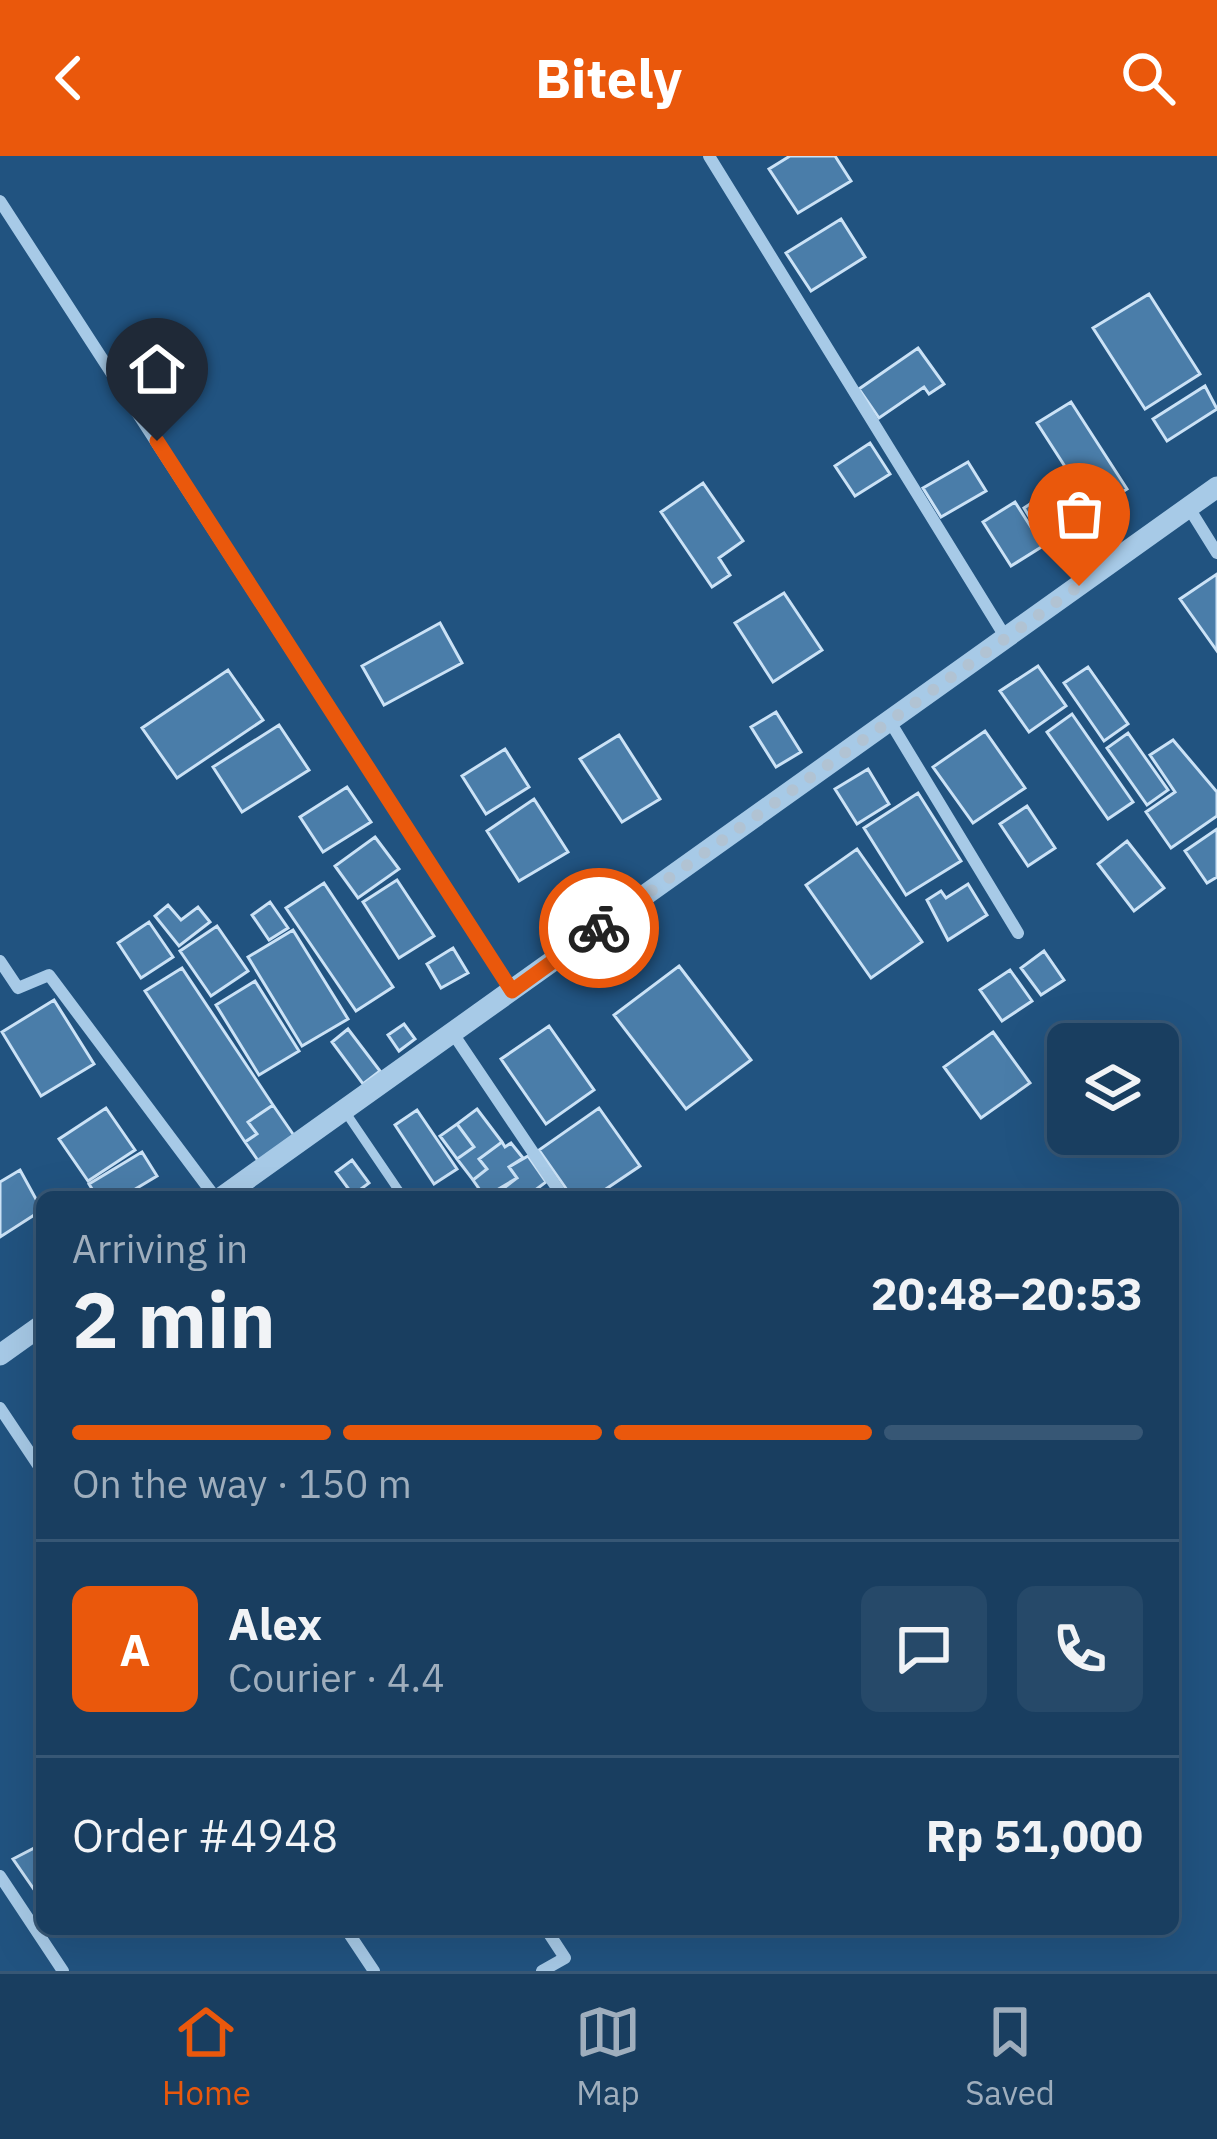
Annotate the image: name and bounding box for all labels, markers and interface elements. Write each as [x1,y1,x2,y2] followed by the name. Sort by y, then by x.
[535,43,682,113] text: Bitely
[36,45,102,111] icon: back
[1115,45,1181,111] icon: search
[106,318,208,441] pin
[124,336,190,402] icon: home
[1028,463,1130,586] pin
[1046,481,1112,547] icon: bag
[539,868,659,988] courier
[566,895,632,961] icon: bike
[1047,1023,1179,1155] map controls
[1047,1023,1179,1155] button: layers
[72,1223,248,1274] text: Arriving in
[871,1264,1143,1322] text: 20:48–20:53
[72,1268,276,1369] text: 2 min
[72,1458,412,1509] text: On the way · 150 m
[861,1586,987,1712] button: chat
[1017,1586,1143,1712] button: phone
[228,1594,322,1652] text: Alex
[120,1620,150,1678] text: A
[228,1652,445,1703] text: Courier · 4.4
[72,1806,338,1864] text: Order #4948
[926,1806,1143,1864] text: Rp 51,000
[162,1999,251,2114] tab: Home
[575,1999,641,2114] tab: Map
[965,1999,1055,2114] tab: Saved

